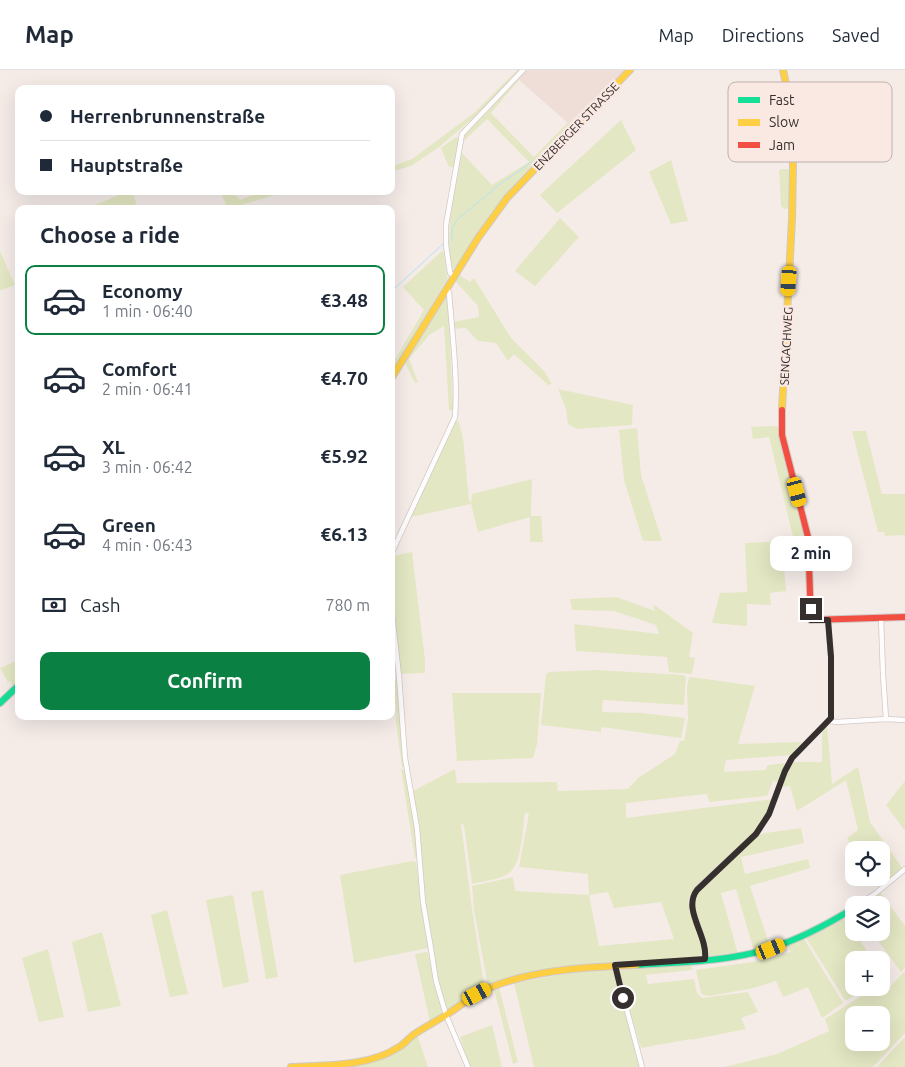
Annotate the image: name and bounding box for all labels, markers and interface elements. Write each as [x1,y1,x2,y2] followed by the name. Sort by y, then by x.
[25,21,74,48] text: Map
[658,25,694,45] text: Map
[722,25,804,45] text: Directions
[832,25,880,45] text: Saved
[531,79,621,173] street label: ENZBERGER STRASSE
[728,82,892,162] legend
[769,92,795,108] text: Fast
[70,105,265,127] text: Herrenbrunnenstraße
[769,114,799,130] text: Slow
[769,137,795,153] text: Jam
[70,154,183,176] text: Hauptstraße
[40,222,180,247] text: Choose a ride
[780,266,797,296] car
[42,278,87,323] icon: car
[102,280,183,302] text: Economy
[320,289,368,311] text: €3.48
[102,302,193,320] text: 1 min · 06:40
[777,306,795,386] street label: SENGACHWEG
[42,356,87,401] icon: car
[102,358,177,380] text: Comfort
[320,367,368,389] text: €4.70
[102,380,193,398] text: 2 min · 06:41
[42,434,87,479] icon: car
[102,436,125,458] text: XL
[320,445,368,467] text: €5.92
[102,458,193,476] text: 3 min · 06:42
[785,476,808,508] car
[42,512,87,557] icon: car
[102,514,156,536] text: Green
[320,523,368,545] text: €6.13
[102,536,193,554] text: 4 min · 06:43
[770,536,852,572] callout: 2 min
[791,544,831,562] text: 2 min
[40,591,68,619] icon: cash
[80,594,121,616] text: Cash
[325,596,370,614] text: 780 m
[800,598,822,620] route end
[40,652,370,710] button: Confirm
[845,841,890,1051] map controls
[845,841,890,886] button: locate
[845,896,890,941] button: layers
[754,936,787,962] car
[845,951,890,996] button: +
[460,980,493,1008] car
[612,987,634,1009] route start
[845,1006,890,1051] button: −

